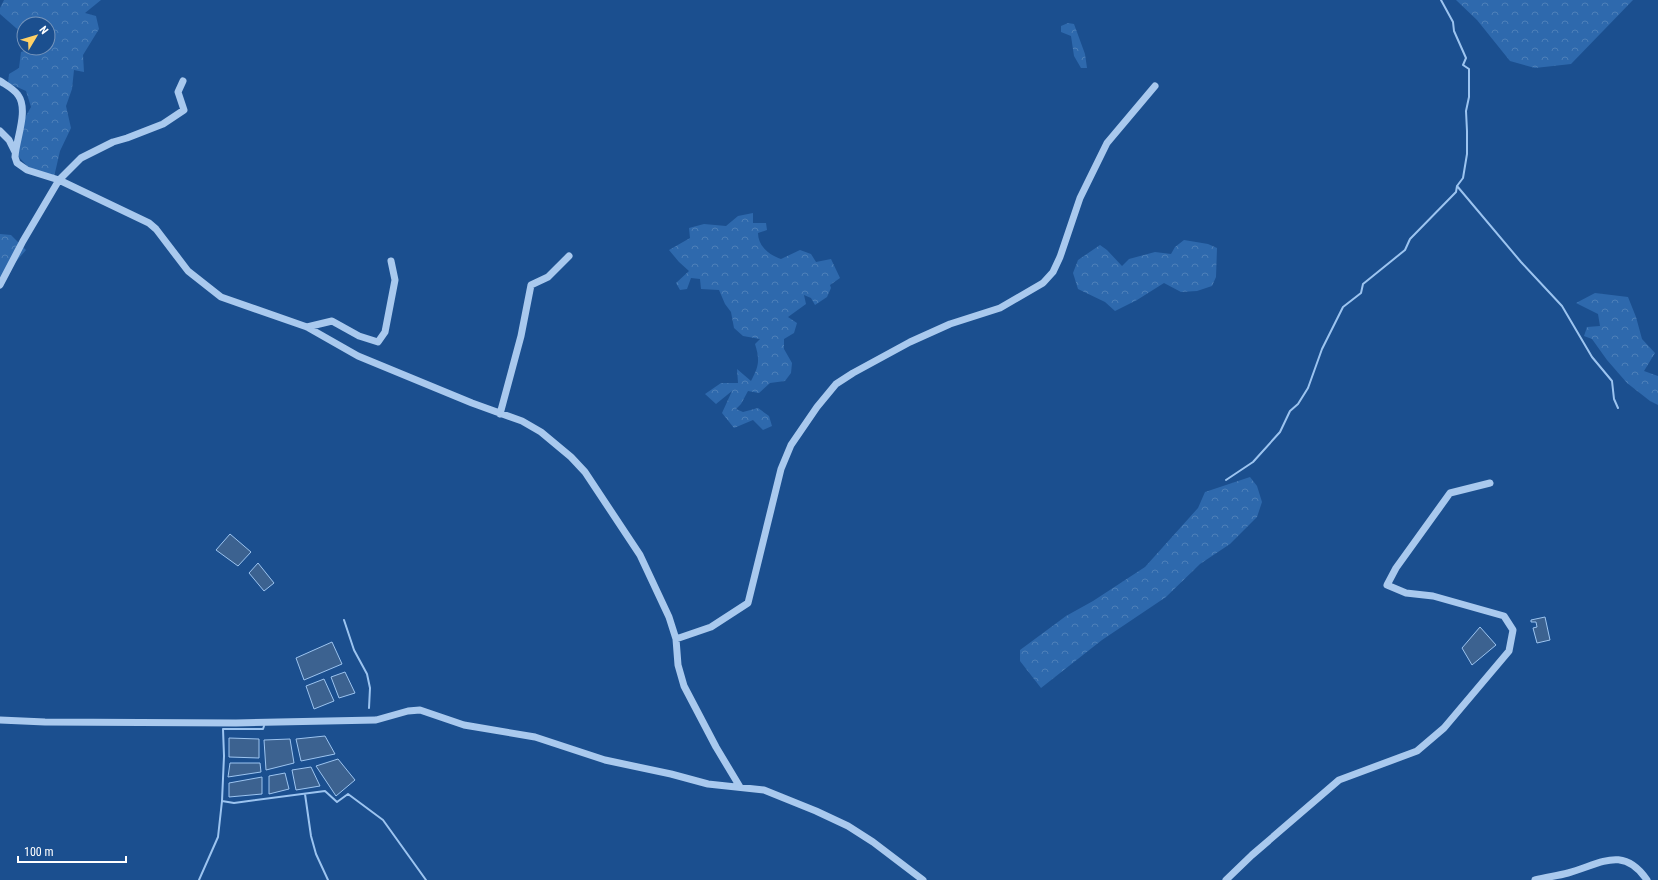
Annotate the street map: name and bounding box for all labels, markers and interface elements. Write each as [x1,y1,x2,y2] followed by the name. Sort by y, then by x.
[16,16,56,56] north arrow
[36,23,51,37] text: N
[18,838,126,864] scale bar
[24,845,54,859] text: 100 m

